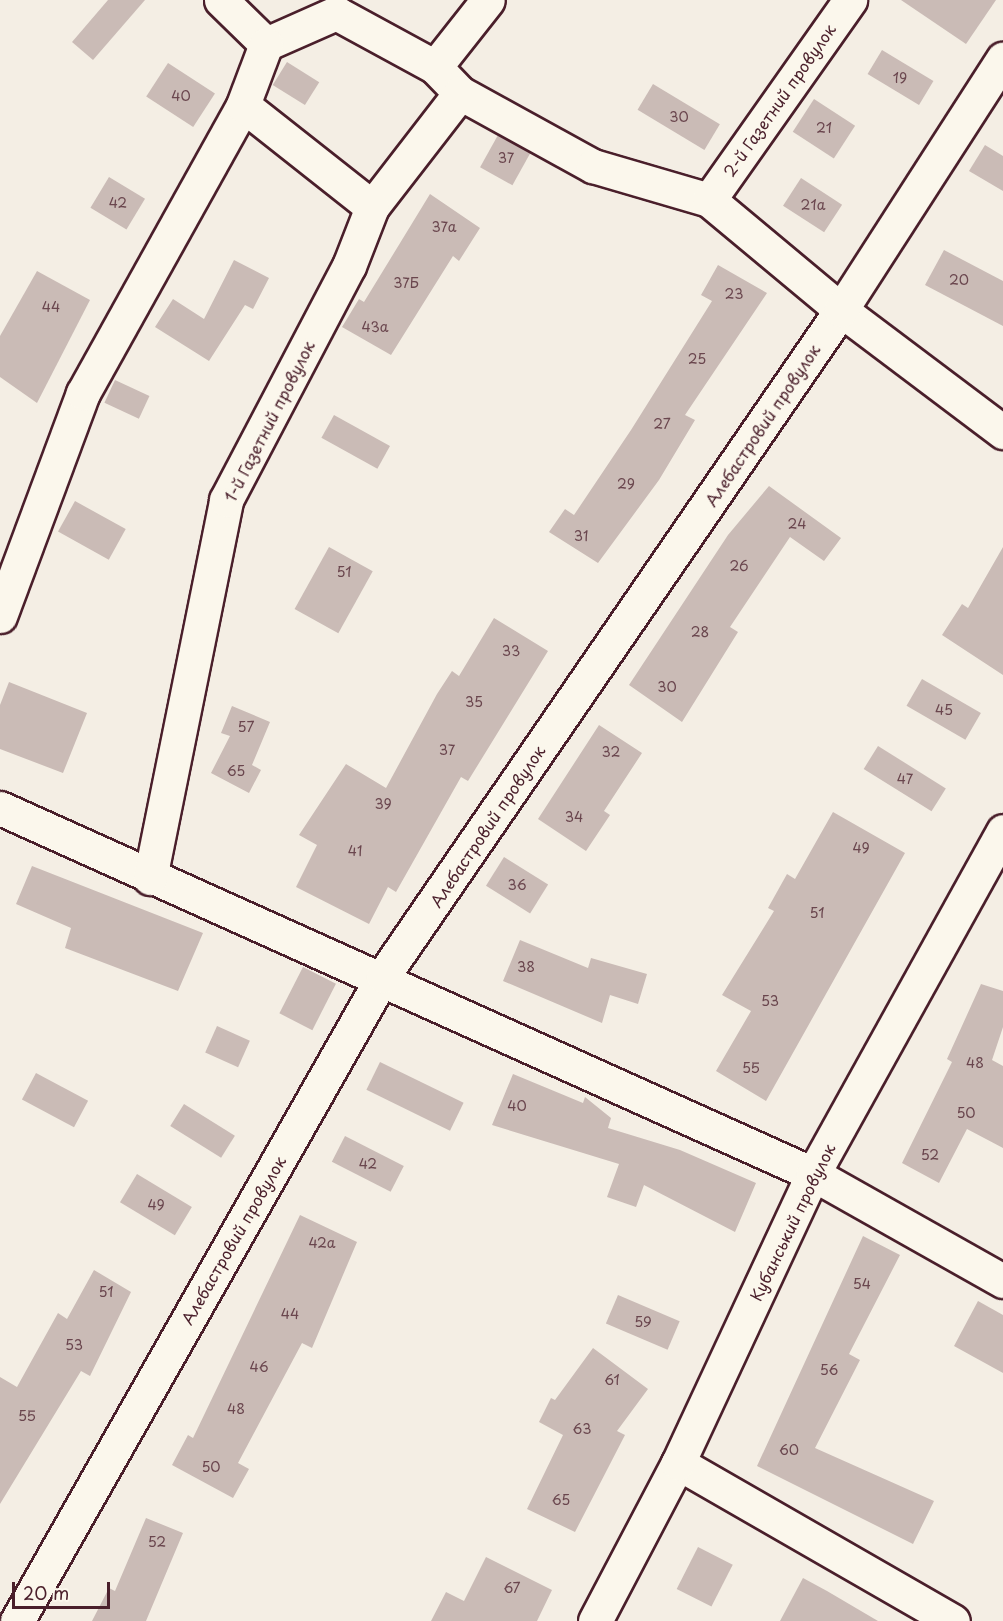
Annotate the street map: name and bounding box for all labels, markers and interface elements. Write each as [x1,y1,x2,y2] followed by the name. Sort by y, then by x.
[719,20,839,180] street label: 2-й Газетний провулок
[893,70,907,86] house number: 19
[171,88,191,104] house number: 40
[669,109,689,125] house number: 30
[816,120,832,136] house number: 21
[498,150,514,166] house number: 37
[109,195,127,211] house number: 42
[801,197,825,213] house number: 21а
[431,219,457,235] house number: 37а
[949,272,969,288] house number: 20
[393,275,419,291] house number: 37Б
[725,286,743,302] house number: 23
[42,299,60,315] house number: 44
[362,319,388,335] house number: 43а
[220,337,318,505] street label: 1-й Газетний провулок
[701,341,823,509] street label: Алебастровий провулок
[688,351,706,367] house number: 25
[653,416,671,432] house number: 27
[617,476,635,492] house number: 29
[788,516,806,532] house number: 24
[574,528,588,544] house number: 31
[729,558,749,574] house number: 26
[337,564,351,580] house number: 51
[691,624,709,640] house number: 28
[502,643,520,659] house number: 33
[657,679,677,695] house number: 30
[465,694,483,710] house number: 35
[935,702,953,718] house number: 45
[238,719,254,735] house number: 57
[426,742,548,910] street label: Алебастровий провулок
[439,742,455,758] house number: 37
[602,744,620,760] house number: 32
[227,763,245,779] house number: 65
[897,771,913,787] house number: 47
[374,796,392,812] house number: 39
[565,809,583,825] house number: 34
[852,840,870,856] house number: 49
[348,843,362,859] house number: 41
[507,877,527,893] house number: 36
[810,905,824,921] house number: 51
[517,959,535,975] house number: 38
[761,993,779,1009] house number: 53
[966,1055,984,1071] house number: 48
[742,1060,760,1076] house number: 55
[507,1098,527,1114] house number: 40
[956,1105,976,1121] house number: 50
[746,1140,838,1304] street label: Кубанський провулок
[921,1147,939,1163] house number: 52
[177,1153,289,1327] street label: Алебастровий провулок
[359,1156,377,1172] house number: 42
[147,1197,165,1213] house number: 49
[308,1235,336,1251] house number: 42а
[853,1276,871,1292] house number: 54
[99,1284,113,1300] house number: 51
[281,1306,299,1322] house number: 44
[634,1314,652,1330] house number: 59
[65,1337,83,1353] house number: 53
[249,1359,269,1375] house number: 46
[820,1362,838,1378] house number: 56
[604,1372,620,1388] house number: 61
[227,1401,245,1417] house number: 48
[18,1408,36,1424] house number: 55
[573,1421,591,1437] house number: 63
[779,1442,799,1458] house number: 60
[201,1459,221,1475] house number: 50
[552,1492,570,1508] house number: 65
[148,1534,166,1550] house number: 52
[15,1570,112,1608] scale bar
[23,1579,69,1606] text: 20 m
[503,1580,521,1596] house number: 67

